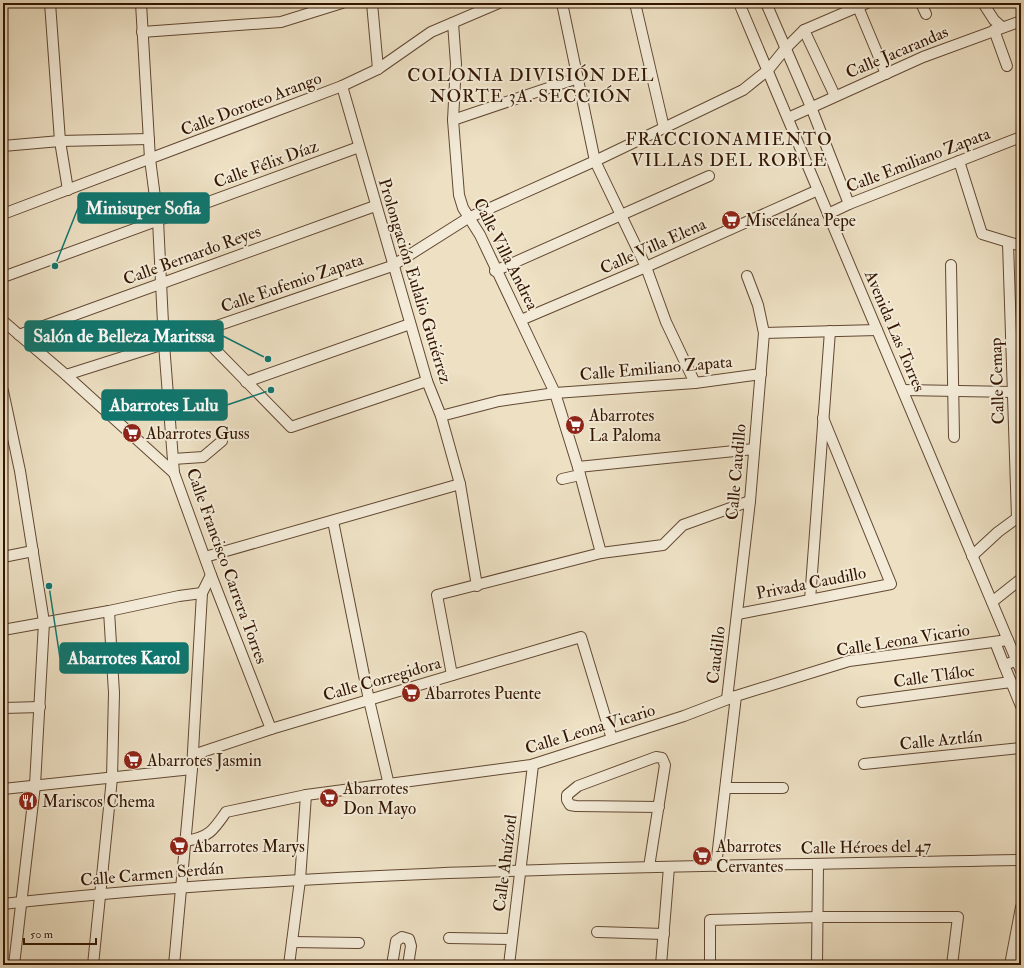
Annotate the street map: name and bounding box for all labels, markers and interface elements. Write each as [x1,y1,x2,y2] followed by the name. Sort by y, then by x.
[843,21,952,84] street label: Calle Jacarandas
[407,64,655,108] district label: COLONIA DIVISIÓN DEL NORTE 3A. SECCIÓN
[178,67,324,141] street label: Calle Doroteo Arango
[843,122,994,198] street label: Calle Emiliano Zapata
[625,128,833,172] district label: FRACCIONAMIENTO VILLAS DEL ROBLE
[211,135,321,193] street label: Calle Félix Díaz
[374,176,456,386] street label: Prolongación Eulalio Gutiérrez
[78,193,209,223] callout: Minisuper Sofia
[469,195,544,314] street label: Calle Villa Andrea
[85,197,201,220] text: Minisuper Sofia
[720,209,742,231] supermarket icon: Miscelánea Pepe
[745,210,856,232] place label: Miscelánea Pepe
[597,213,710,279] street label: Calle Villa Elena
[120,220,264,291] street label: Calle Bernardo Reyes
[218,248,367,318] street label: Calle Eufemio Zapata
[860,266,930,395] street label: Avenida Las Torres
[25,321,223,351] callout: Salón de Belleza Maritssa
[33,325,215,348] text: Salón de Belleza Maritssa
[985,337,1010,425] street label: Calle Cemap
[579,351,734,386] street label: Calle Emiliano Zapata
[102,390,227,420] callout: Abarrotes Lulu
[108,394,219,417] text: Abarrotes Lulu
[588,405,662,446] place label: Abarrotes La Paloma
[564,414,586,436] supermarket icon: Abarrotes La Paloma
[121,422,143,444] supermarket icon: Abarrotes Guss
[145,423,250,444] place label: Abarrotes Guss
[721,423,751,521] street label: Calle Caudillo
[182,465,272,667] street label: Calle Francisco Carrera Torres
[754,562,868,604] street label: Privada Caudillo
[835,619,971,661] street label: Calle Leona Vicario
[702,625,730,685] street label: Caudillo
[60,643,188,673] callout: Abarrotes Karol
[67,647,181,670] text: Abarrotes Karol
[321,652,444,706] street label: Calle Corregidora
[892,660,976,692] street label: Calle Tláloc
[400,682,422,704] supermarket icon: Abarrotes Puente
[424,683,541,704] place label: Abarrotes Puente
[522,699,658,759] street label: Calle Leona Vicario
[898,725,984,755] street label: Calle Aztlán
[122,749,144,771] supermarket icon: Abarrotes Jasmin
[146,750,262,772] place label: Abarrotes Jasmin
[342,778,416,820] place label: Abarrotes Don Mayo
[318,787,340,809] supermarket icon: Abarrotes Don Mayo
[17,790,39,812] restaurant icon: Mariscos Chema
[42,791,156,812] place label: Mariscos Chema
[489,813,521,913] street label: Calle Ahuízotl
[168,835,190,857] supermarket icon: Abarrotes Marys
[801,835,932,859] street label: Calle Héroes del 47
[192,836,305,858] place label: Abarrotes Marys
[715,836,784,877] place label: Abarrotes Cervantes
[691,845,713,867] supermarket icon: Abarrotes Cervantes
[79,857,225,891] street label: Calle Carmen Serdán
[24,920,96,946] scale bar
[30,927,54,942] text: 50 m

